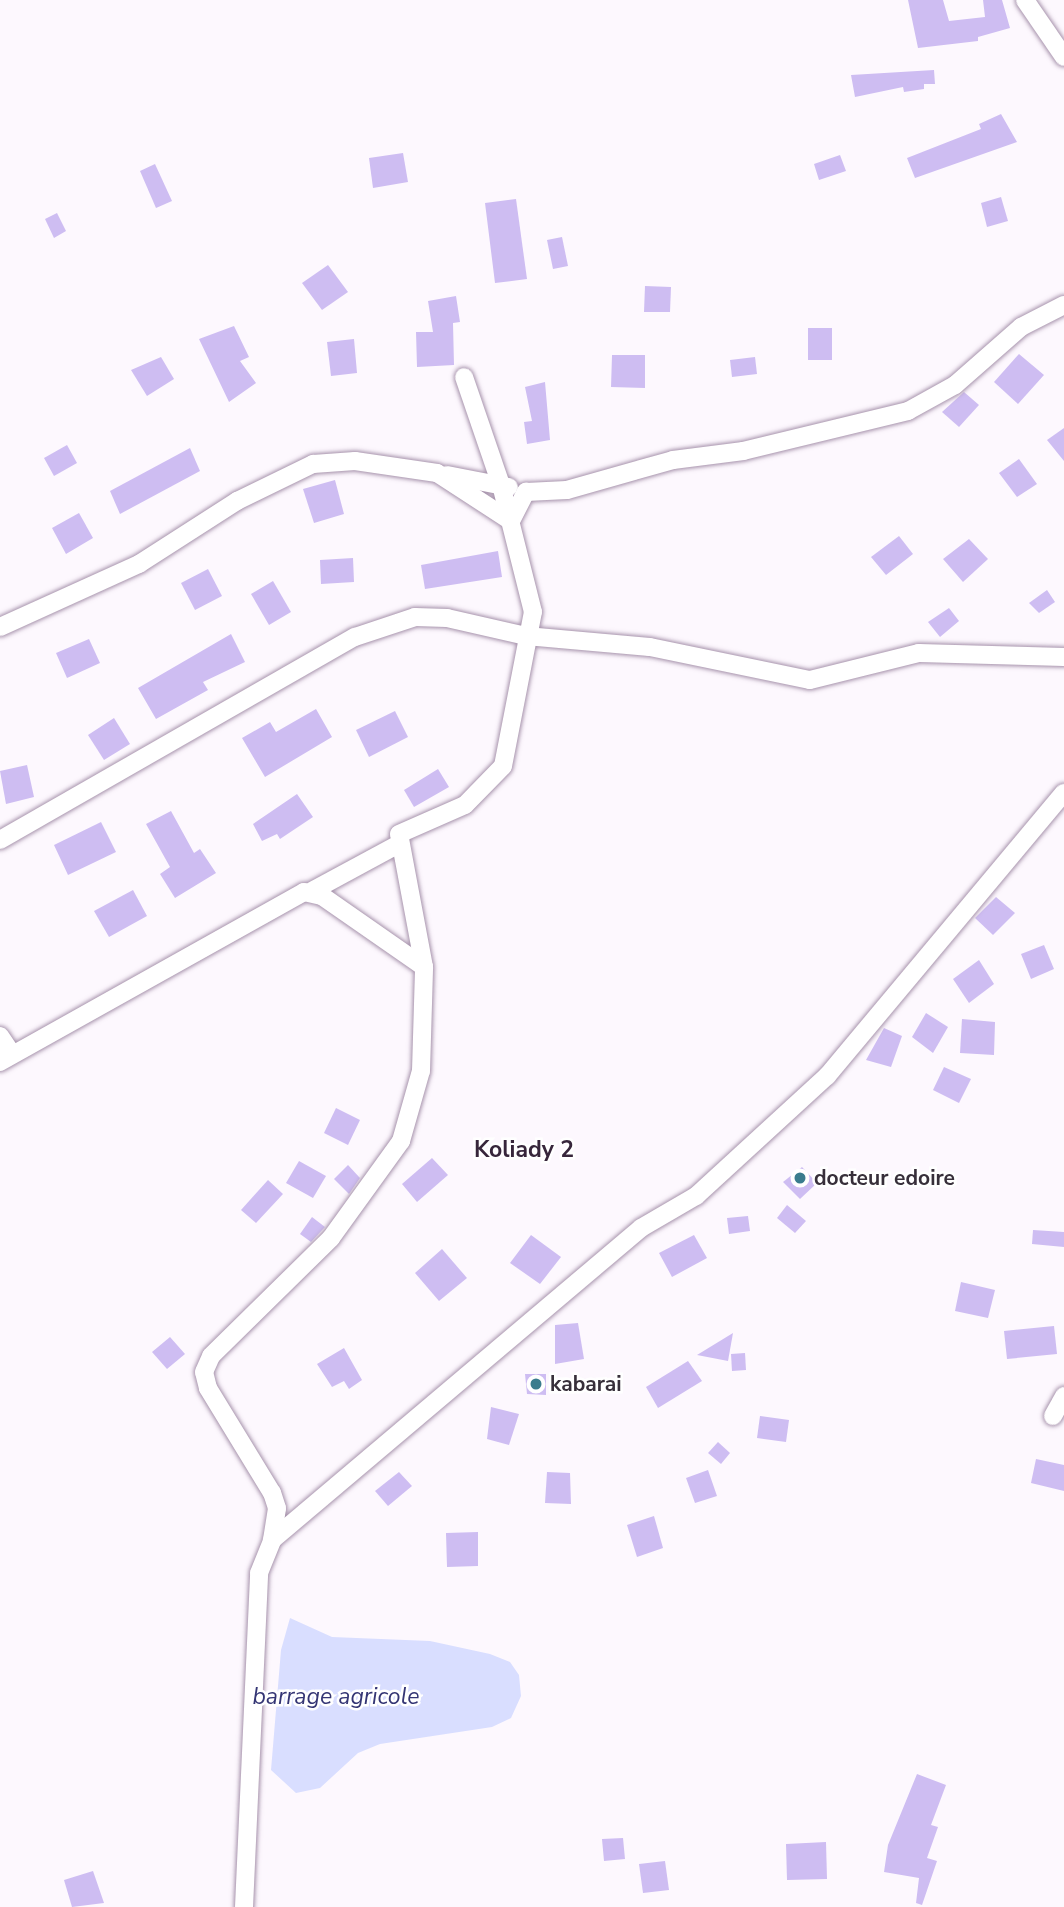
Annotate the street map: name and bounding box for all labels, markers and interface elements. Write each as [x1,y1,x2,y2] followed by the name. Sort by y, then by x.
[474,1136,574,1164] district label: Koliady 2
[814,1165,955,1191] place label: docteur edoire
[792,1170,808,1186] marker: docteur edoire
[550,1371,622,1397] place label: kabarai
[528,1376,544,1392] marker: kabarai
[252,1683,420,1711] water label: barrage agricole

